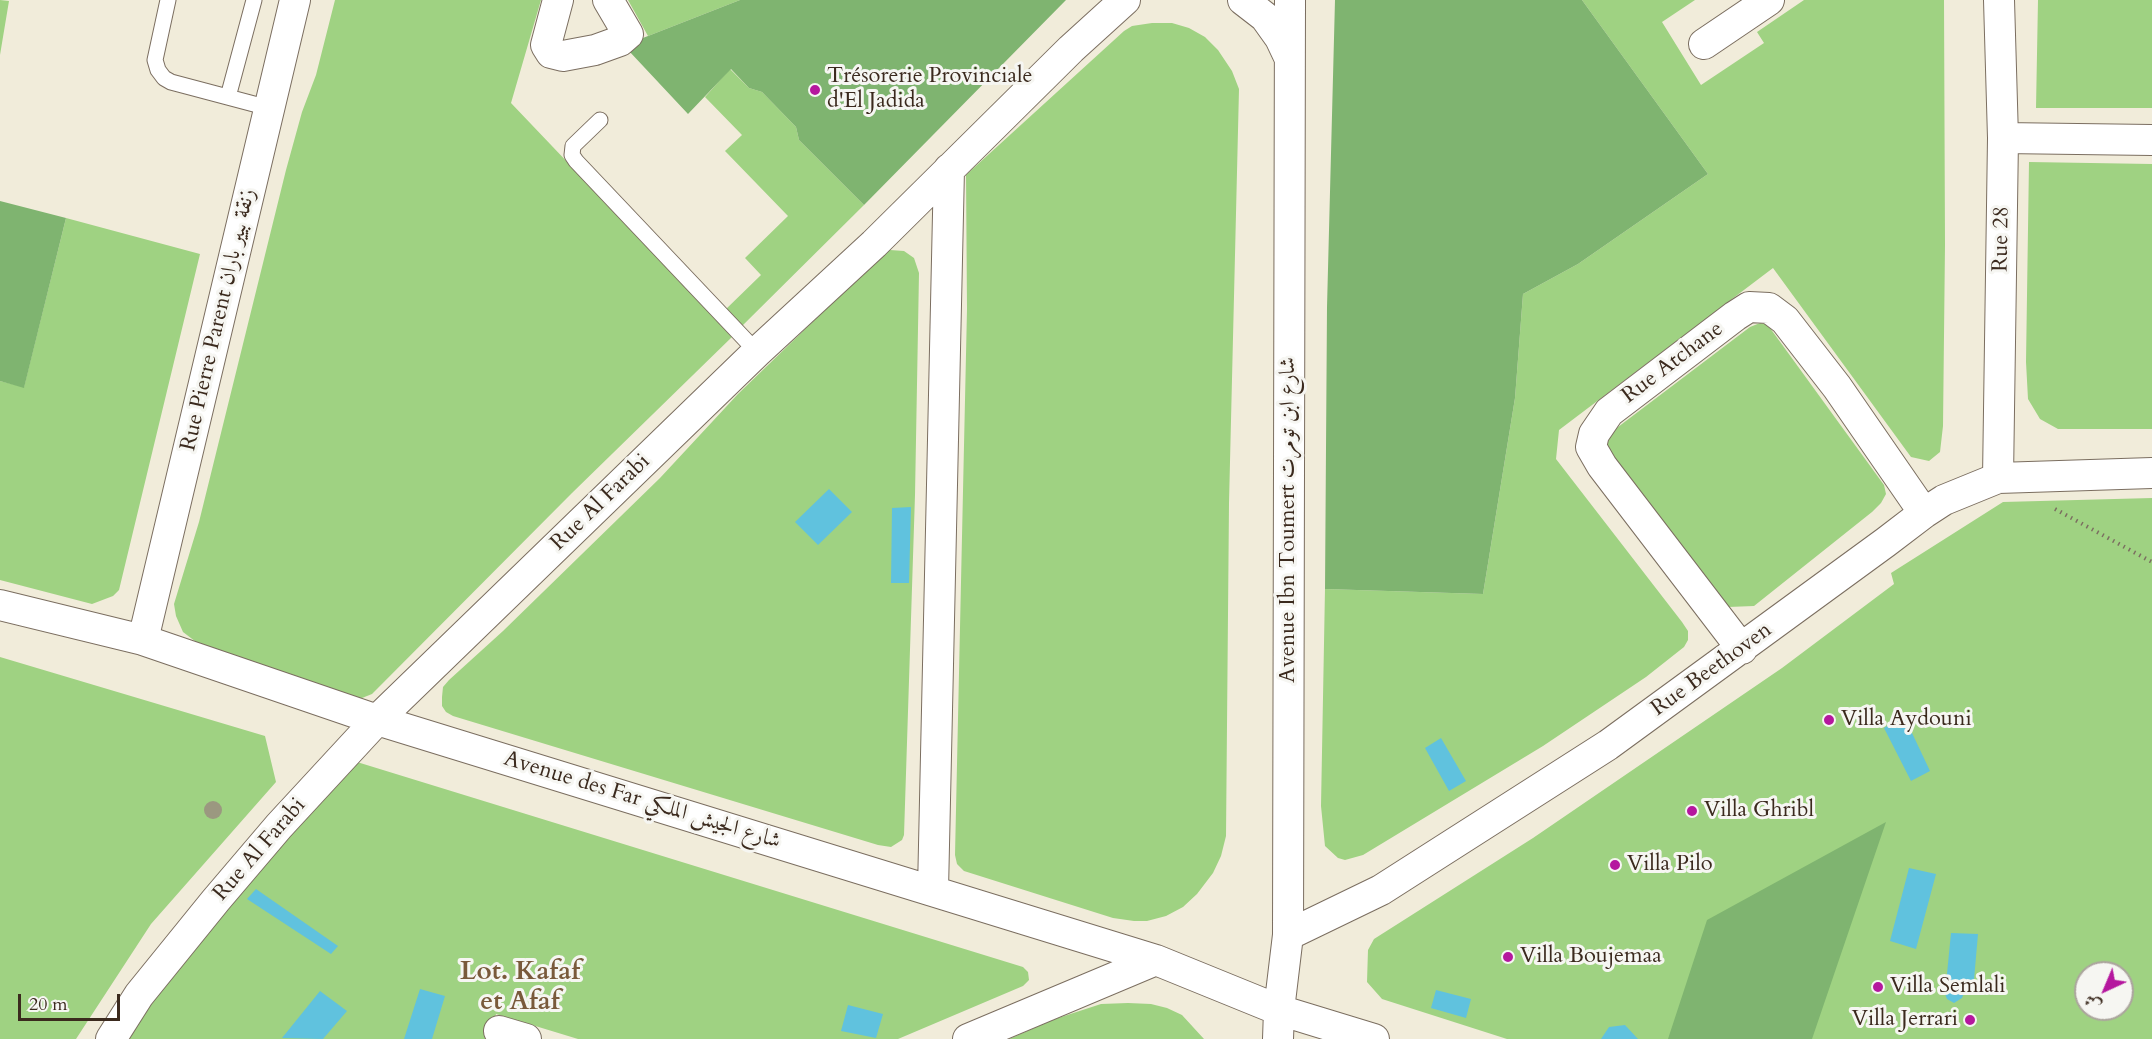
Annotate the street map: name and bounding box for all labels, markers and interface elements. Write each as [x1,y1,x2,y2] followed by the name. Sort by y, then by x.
[827,64,1033,116] place label: Trésorerie Provinciale d'El Jadida
[808,83,822,97] marker: Trésorerie Provinciale d'El Jadida
[176,186,262,454] street label: Rue Pierre Parent زنقة بيير باران
[1988,206,2016,272] street label: Rue 28
[1617,316,1729,410] street label: Rue Atchane
[1276,357,1302,683] street label: Avenue Ibn Toumert شارع ابن تومرت
[546,449,656,557] street label: Rue Al Farabi
[1647,617,1777,723] street label: Rue Beethoven
[1841,707,1972,733] place label: Villa Aydouni
[1822,713,1836,727] marker: Villa Aydouni
[500,746,784,856] street label: Avenue des Far شارع الجيش الملكي
[208,793,312,907] street label: Rue Al Farabi
[1704,798,1814,824] place label: Villa Ghribl
[1685,804,1699,818] marker: Villa Ghribl
[1627,852,1713,878] place label: Villa Pilo
[1608,858,1622,872] marker: Villa Pilo
[1520,944,1662,970] place label: Villa Boujemaa
[1501,950,1515,964] marker: Villa Boujemaa
[460,957,580,1018] district label: Lot. Kafaf et Afaf
[2074,961,2134,1021] north arrow
[1890,974,2005,1000] place label: Villa Semlali
[1871,980,1885,994] marker: Villa Semlali
[21,982,123,1020] scale bar
[2080,989,2106,1016] text: ش
[29,992,68,1017] text: 20 m
[1852,1007,1958,1033] place label: Villa Jerrari
[1963,1013,1977,1027] marker: Villa Jerrari

